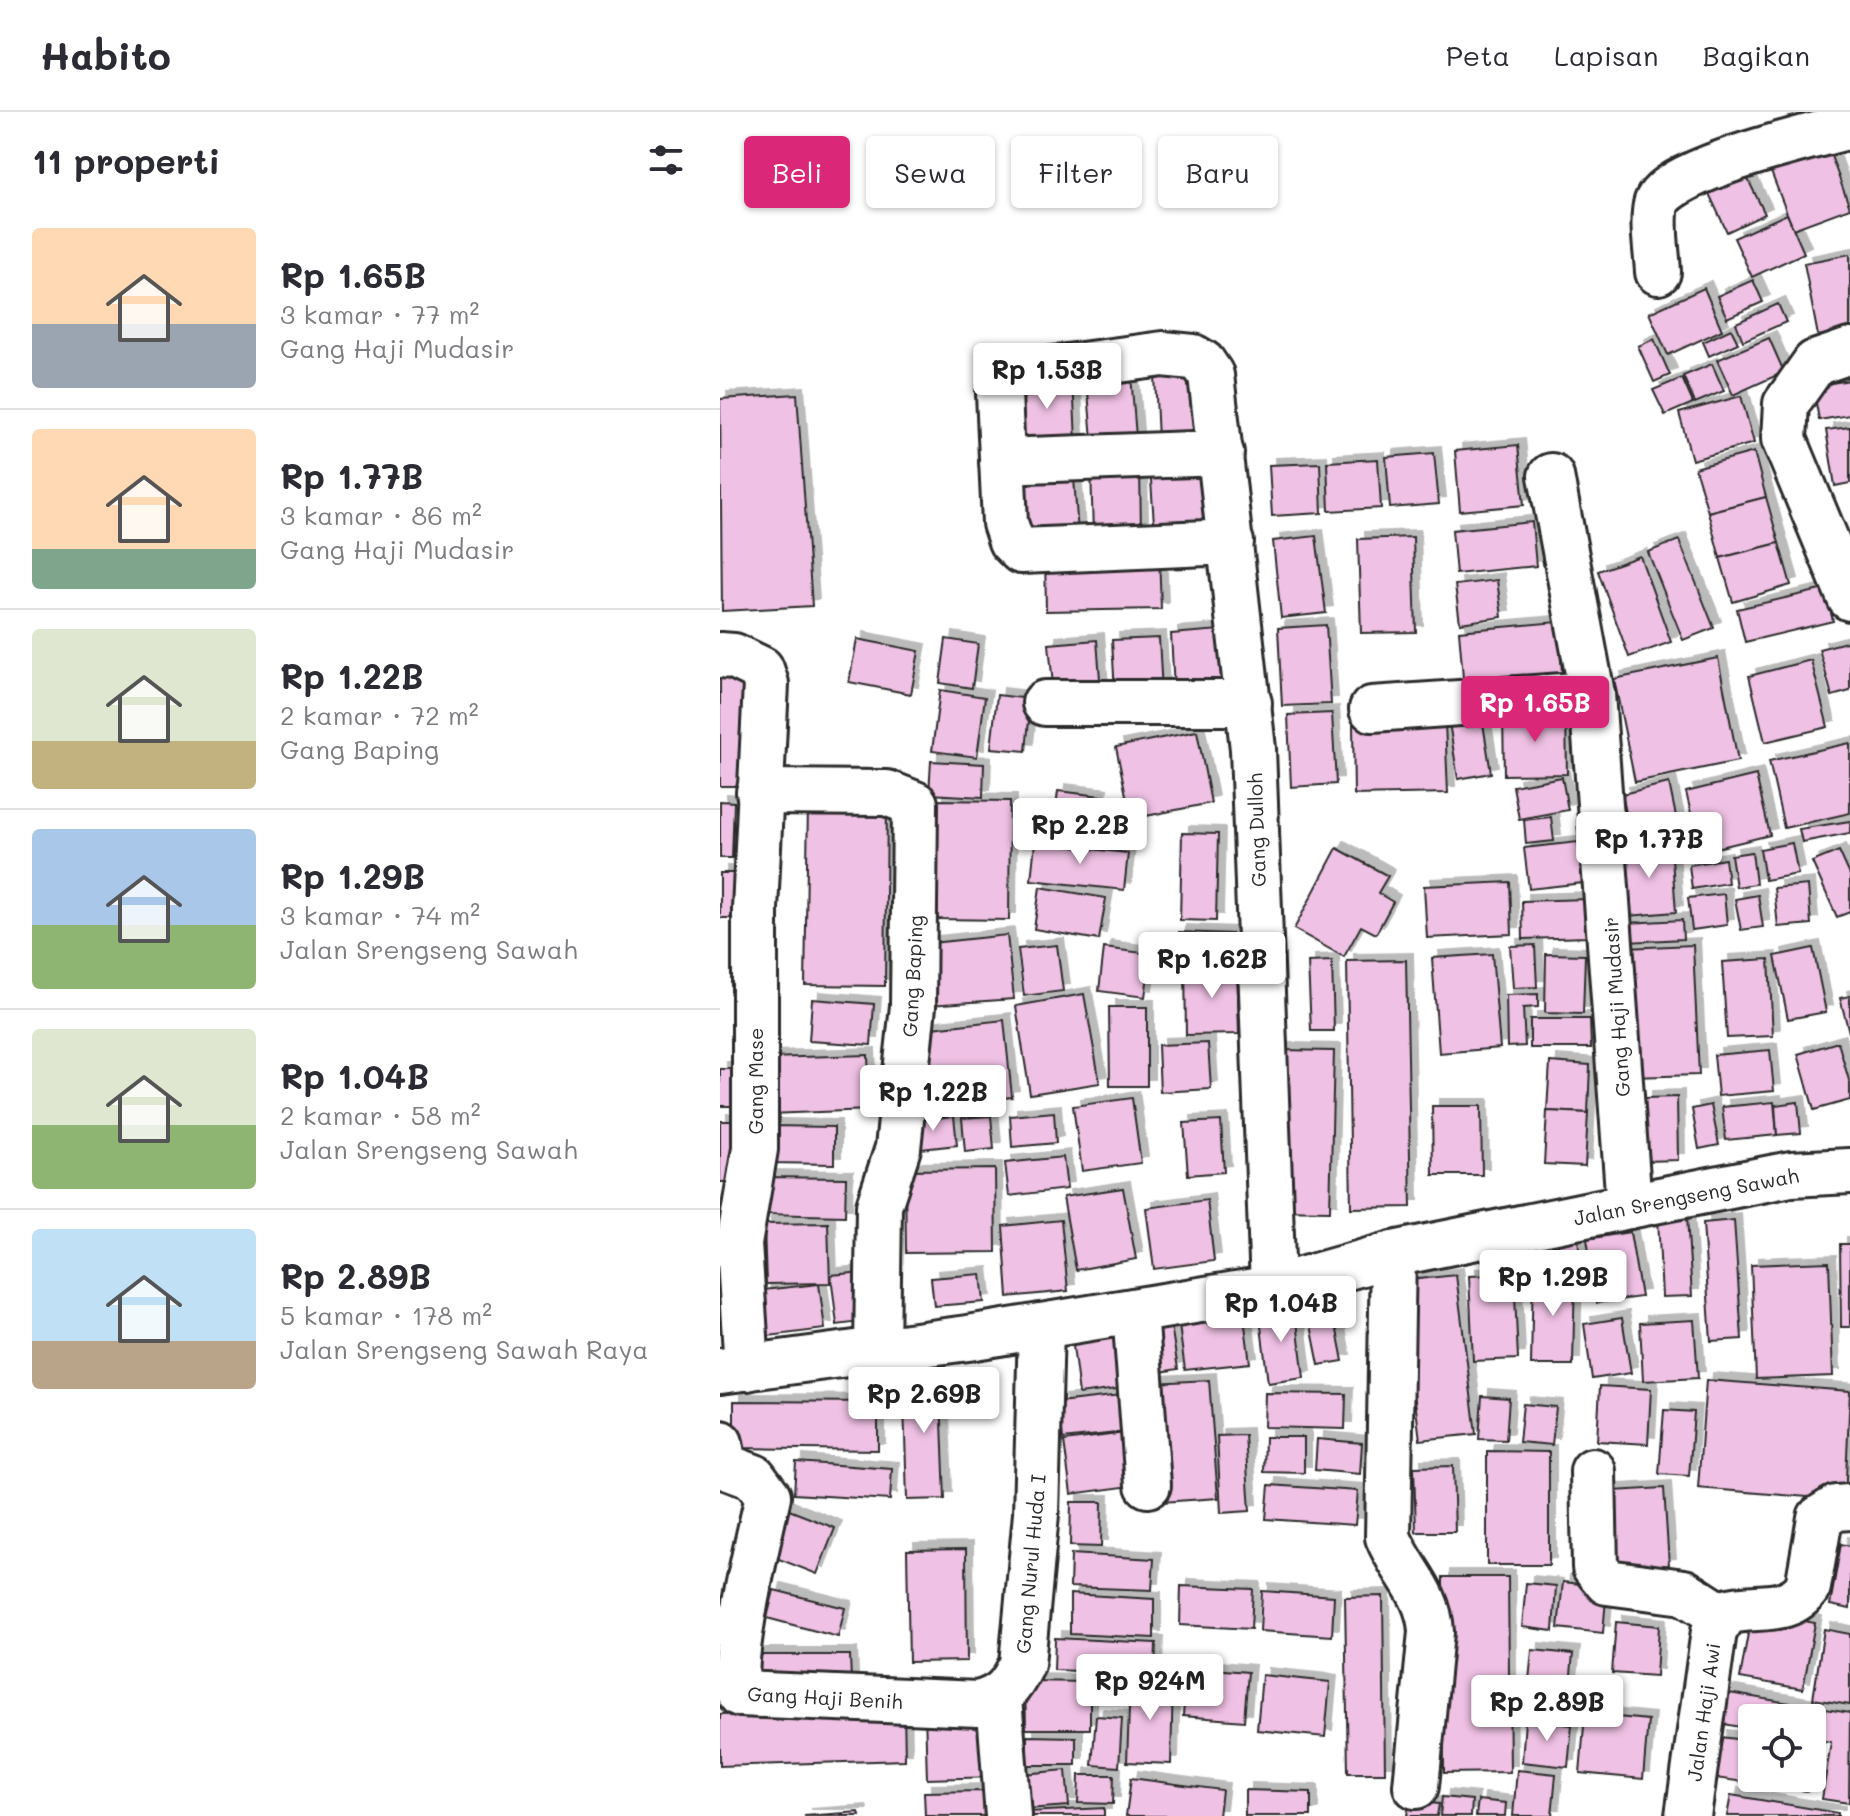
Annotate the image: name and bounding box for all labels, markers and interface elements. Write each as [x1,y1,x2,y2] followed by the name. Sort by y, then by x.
[40,30,171,80] text: Habito
[1446,37,1510,73] text: Peta
[1554,37,1659,73] text: Lapisan
[1703,37,1810,73] text: Bagikan
[744,136,850,208] chip: Beli
[866,136,995,208] chip: Sewa
[1011,136,1142,208] chip: Filter
[1158,136,1278,208] chip: Baru
[32,138,220,183] text: 11 properti
[644,138,688,182] icon: filters
[280,252,426,297] text: Rp 1.65B
[96,260,192,356] icon: home
[280,297,479,331] text: 3 kamar · 77 m²
[280,331,514,365] text: Gang Haji Mudasir
[964,343,1130,411] pin: Rp 1.53B
[991,352,1103,386] text: Rp 1.53B
[280,453,424,498] text: Rp 1.77B
[96,461,192,557] icon: home
[280,498,482,532] text: 3 kamar · 86 m²
[280,532,514,566] text: Gang Haji Mudasir
[280,653,424,698] text: Rp 1.22B
[96,661,192,757] icon: home
[1452,676,1618,744] pin: Rp 1.65B
[1479,685,1591,719] text: Rp 1.65B
[280,698,479,732] text: 2 kamar · 72 m²
[280,732,439,766] text: Gang Baping
[1241,772,1271,888] street label: Gang Dulloh
[1006,798,1154,866] pin: Rp 2.2B
[1031,807,1129,841] text: Rp 2.2B
[1566,812,1732,880] pin: Rp 1.77B
[1594,821,1704,855] text: Rp 1.77B
[280,853,425,898] text: Rp 1.29B
[96,861,192,957] icon: home
[280,898,480,932] text: 3 kamar · 74 m²
[896,914,928,1038] street label: Gang Baping
[1597,916,1635,1098] street label: Gang Haji Mudasir
[280,932,578,966] text: Jalan Srengseng Sawah
[1129,932,1295,1000] pin: Rp 1.62B
[1156,941,1268,975] text: Rp 1.62B
[742,1028,768,1134] street label: Gang Mase
[280,1053,429,1098] text: Rp 1.04B
[96,1061,192,1157] icon: home
[850,1065,1016,1133] pin: Rp 1.22B
[878,1074,988,1108] text: Rp 1.22B
[280,1098,481,1132] text: 2 kamar · 58 m²
[280,1132,578,1166] text: Jalan Srengseng Sawah
[1571,1161,1801,1231] street label: Jalan Srengseng Sawah
[1470,1250,1636,1318] pin: Rp 1.29B
[280,1253,431,1298] text: Rp 2.89B
[1498,1259,1608,1293] text: Rp 1.29B
[96,1261,192,1357] icon: home
[1198,1276,1364,1344] pin: Rp 1.04B
[1224,1285,1338,1319] text: Rp 1.04B
[280,1298,492,1332] text: 5 kamar · 178 m²
[280,1332,649,1366] text: Jalan Srengseng Sawah Raya
[841,1367,1007,1435] pin: Rp 2.69B
[866,1376,982,1410] text: Rp 2.69B
[1009,1473,1051,1655] street label: Gang Nurul Huda I
[1680,1641,1726,1783] street label: Jalan Haji Awi
[1076,1654,1224,1722] pin: Rp 924M
[1094,1663,1206,1697] text: Rp 924M
[1464,1675,1630,1743] pin: Rp 2.89B
[747,1680,903,1714] street label: Gang Haji Benih
[1489,1684,1605,1718] text: Rp 2.89B
[1738,1704,1826,1792] map controls
[1738,1704,1826,1792] button: locate

